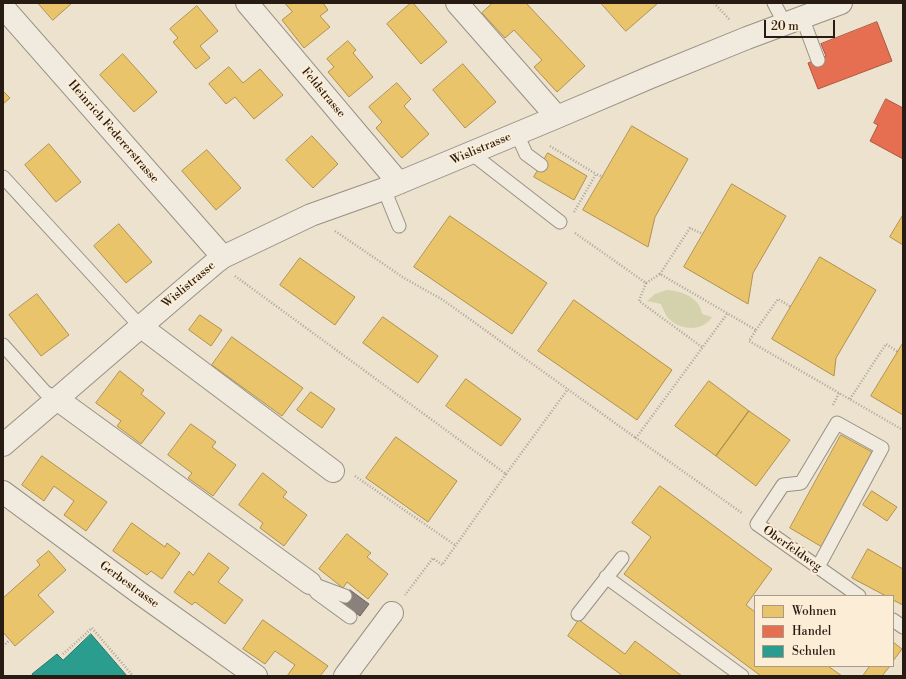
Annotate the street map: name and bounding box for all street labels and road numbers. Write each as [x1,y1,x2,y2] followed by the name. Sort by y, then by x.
[298,65,348,121] street label: Feldstrasse
[64,78,162,186] street label: Heinrich Federerstrasse
[448,130,514,168] street label: Wislistrasse
[160,259,218,311] street label: Wislistrasse
[760,523,824,575] street label: Oberfeldweg
[96,559,162,611] street label: Gerbestrasse

